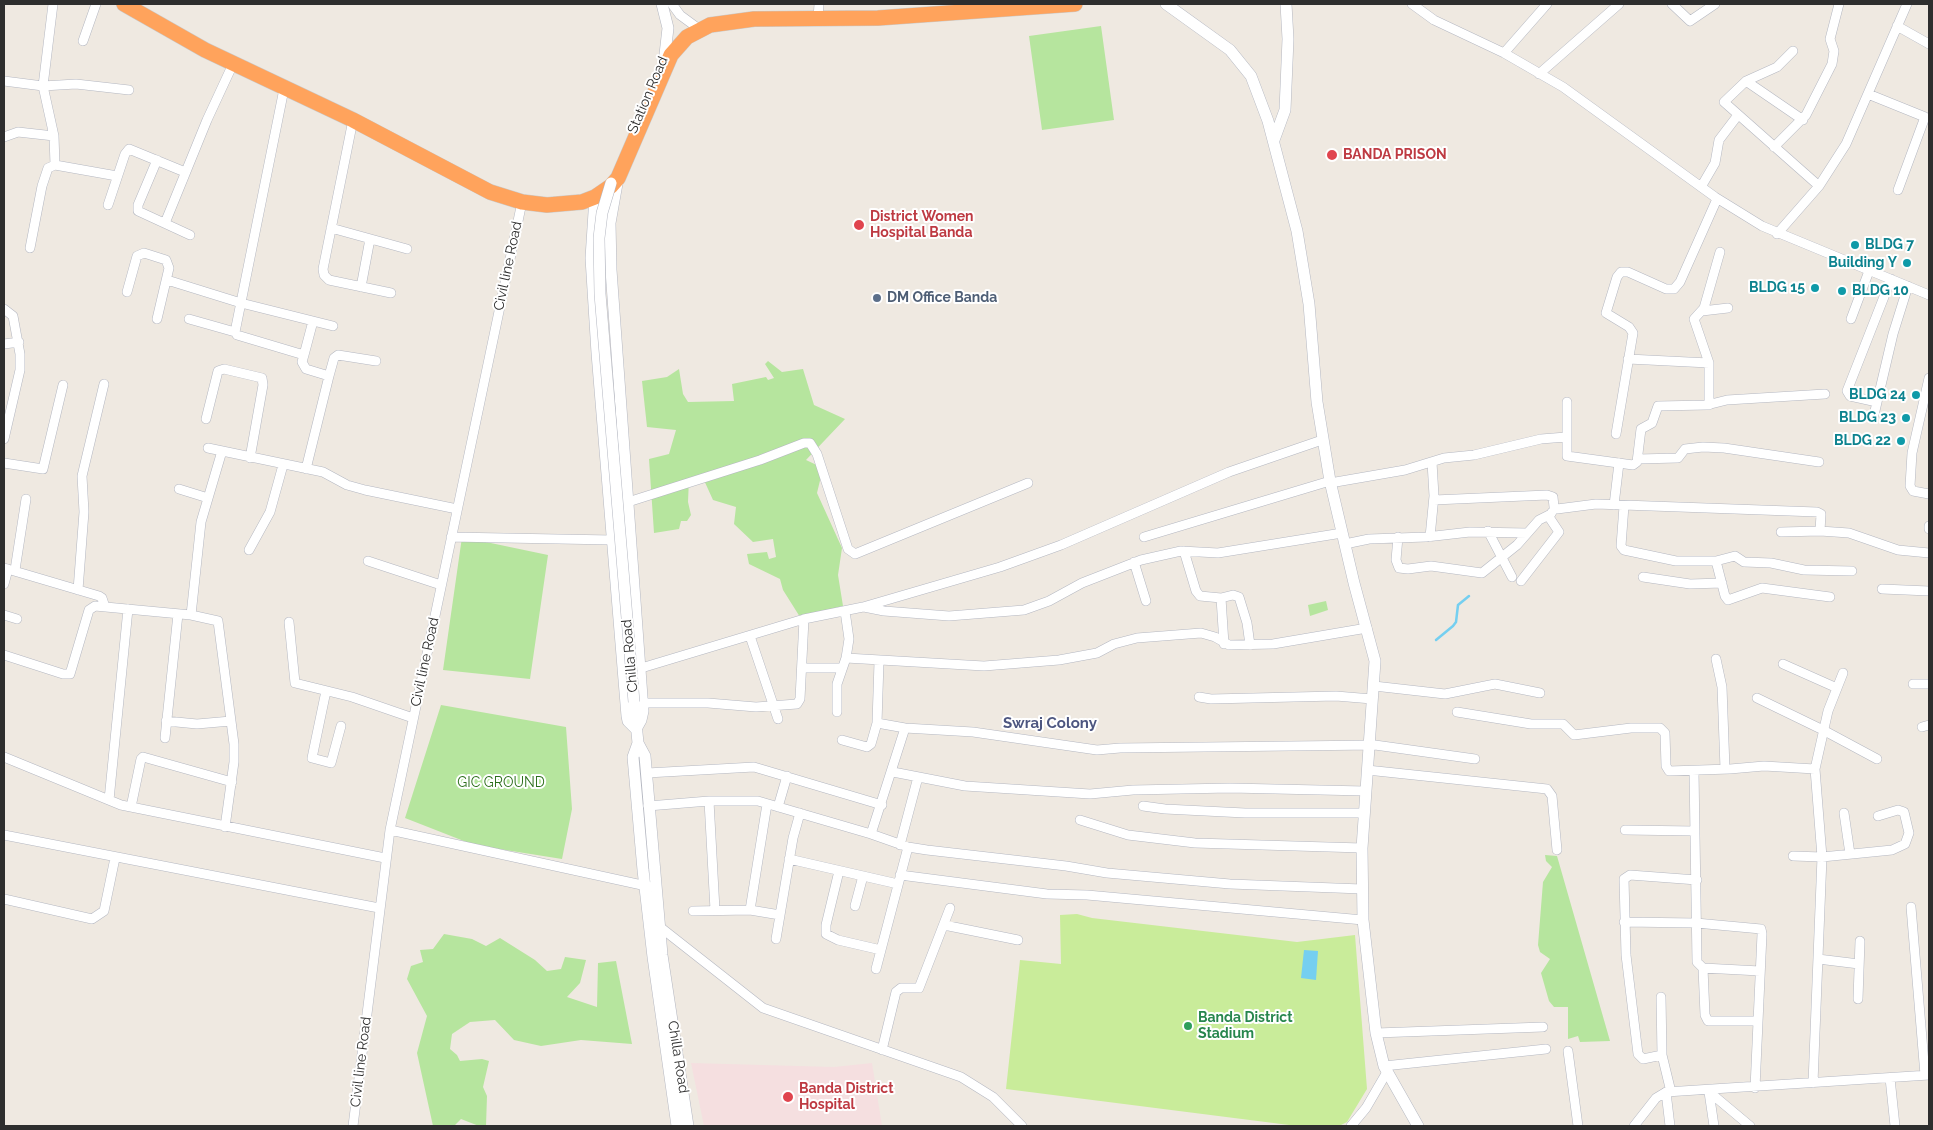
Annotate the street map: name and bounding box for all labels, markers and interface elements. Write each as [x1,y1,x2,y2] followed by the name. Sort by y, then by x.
[624,54,672,136] street label: Station Road
[1343,147,1447,163] place label: BANDA PRISON
[1325,148,1339,162] marker: BANDA PRISON
[870,209,974,242] place label: District Women Hospital Banda
[852,218,866,232] marker: District Women Hospital Banda
[490,220,526,312] street label: Civil line Road
[1865,237,1914,253] place label: BLDG 7
[1849,239,1861,251] marker: BLDG 7
[1828,255,1897,271] place label: Building Y
[1901,257,1913,269] marker: Building Y
[1749,280,1805,296] place label: BLDG 15
[1809,282,1821,294] marker: BLDG 15
[1852,283,1909,299] place label: BLDG 10
[1836,285,1848,297] marker: BLDG 10
[887,290,997,306] place label: DM Office Banda
[871,292,883,304] marker: DM Office Banda
[1849,387,1906,403] place label: BLDG 24
[1910,389,1922,401] marker: BLDG 24
[1839,410,1896,426] place label: BLDG 23
[1900,412,1912,424] marker: BLDG 23
[1834,433,1891,449] place label: BLDG 22
[1895,435,1907,447] marker: BLDG 22
[407,616,443,708] street label: Civil line Road
[618,619,642,693] street label: Chilla Road
[1003,714,1097,732] district label: Swraj Colony
[457,775,545,791] park label: GIC GROUND
[1198,1010,1293,1042] place label: Banda District Stadium
[347,1016,375,1108] street label: Civil line Road
[664,1020,692,1094] street label: Chilla Road
[1182,1020,1194,1032] marker: Banda District Stadium
[799,1081,894,1114] place label: Banda District Hospital
[781,1090,795,1104] marker: Banda District Hospital

